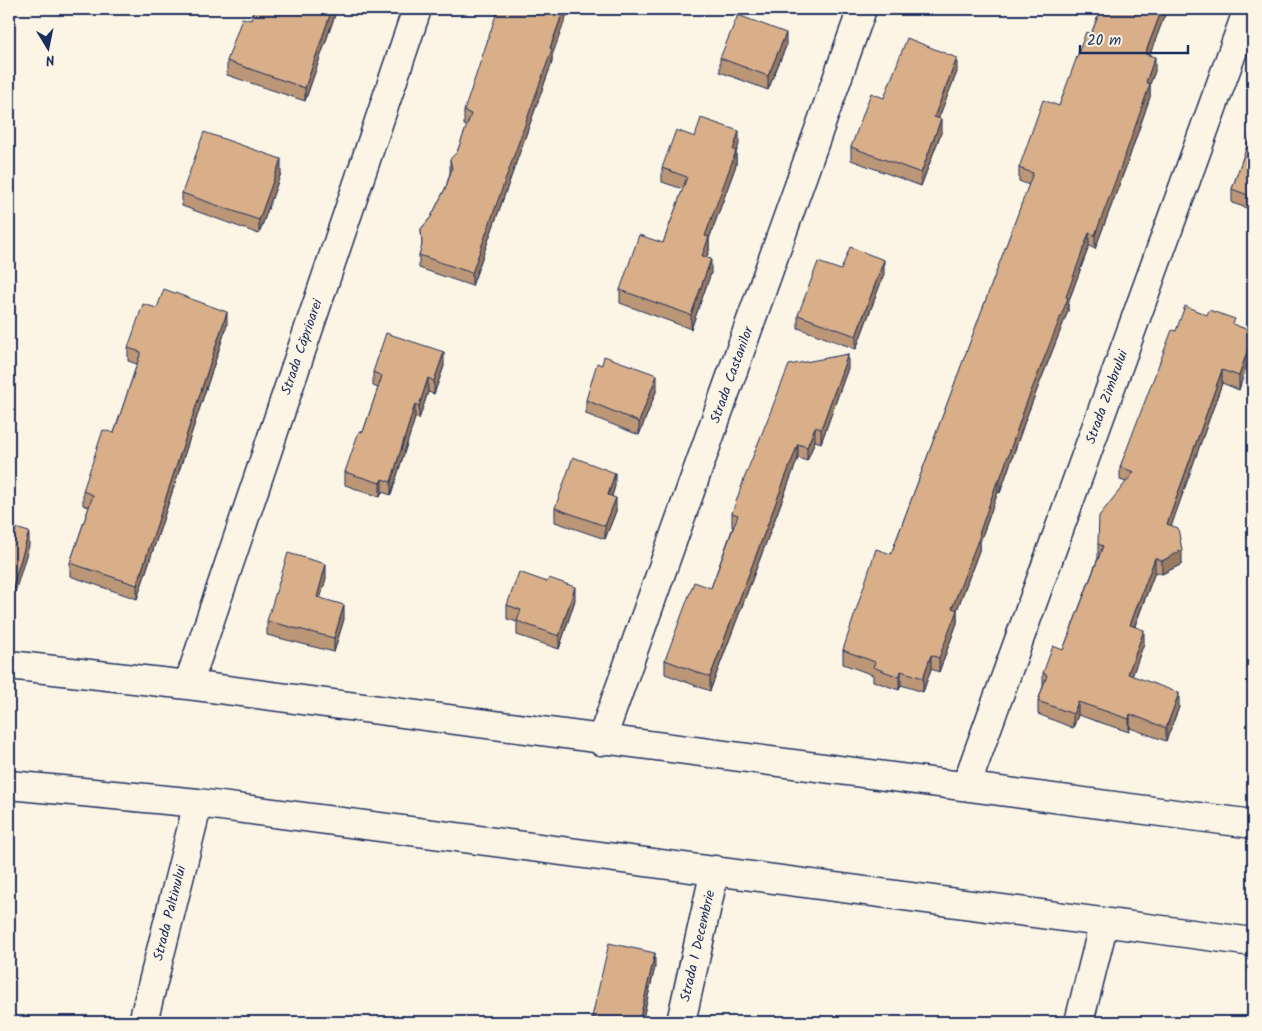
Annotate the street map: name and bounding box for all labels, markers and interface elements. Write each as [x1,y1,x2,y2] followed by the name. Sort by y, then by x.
[22,22,72,72] north arrow
[1080,22,1187,54] scale bar
[1087,29,1121,53] text: 20 m
[44,48,56,71] text: N
[275,295,329,398] street label: Strada Căprioarei
[704,322,760,426] street label: Strada Castanilor
[1080,346,1134,447] street label: Strada Zimbrului
[148,863,193,963] street label: Strada Paltinului
[674,887,722,1004] street label: Strada 1 Decembrie

